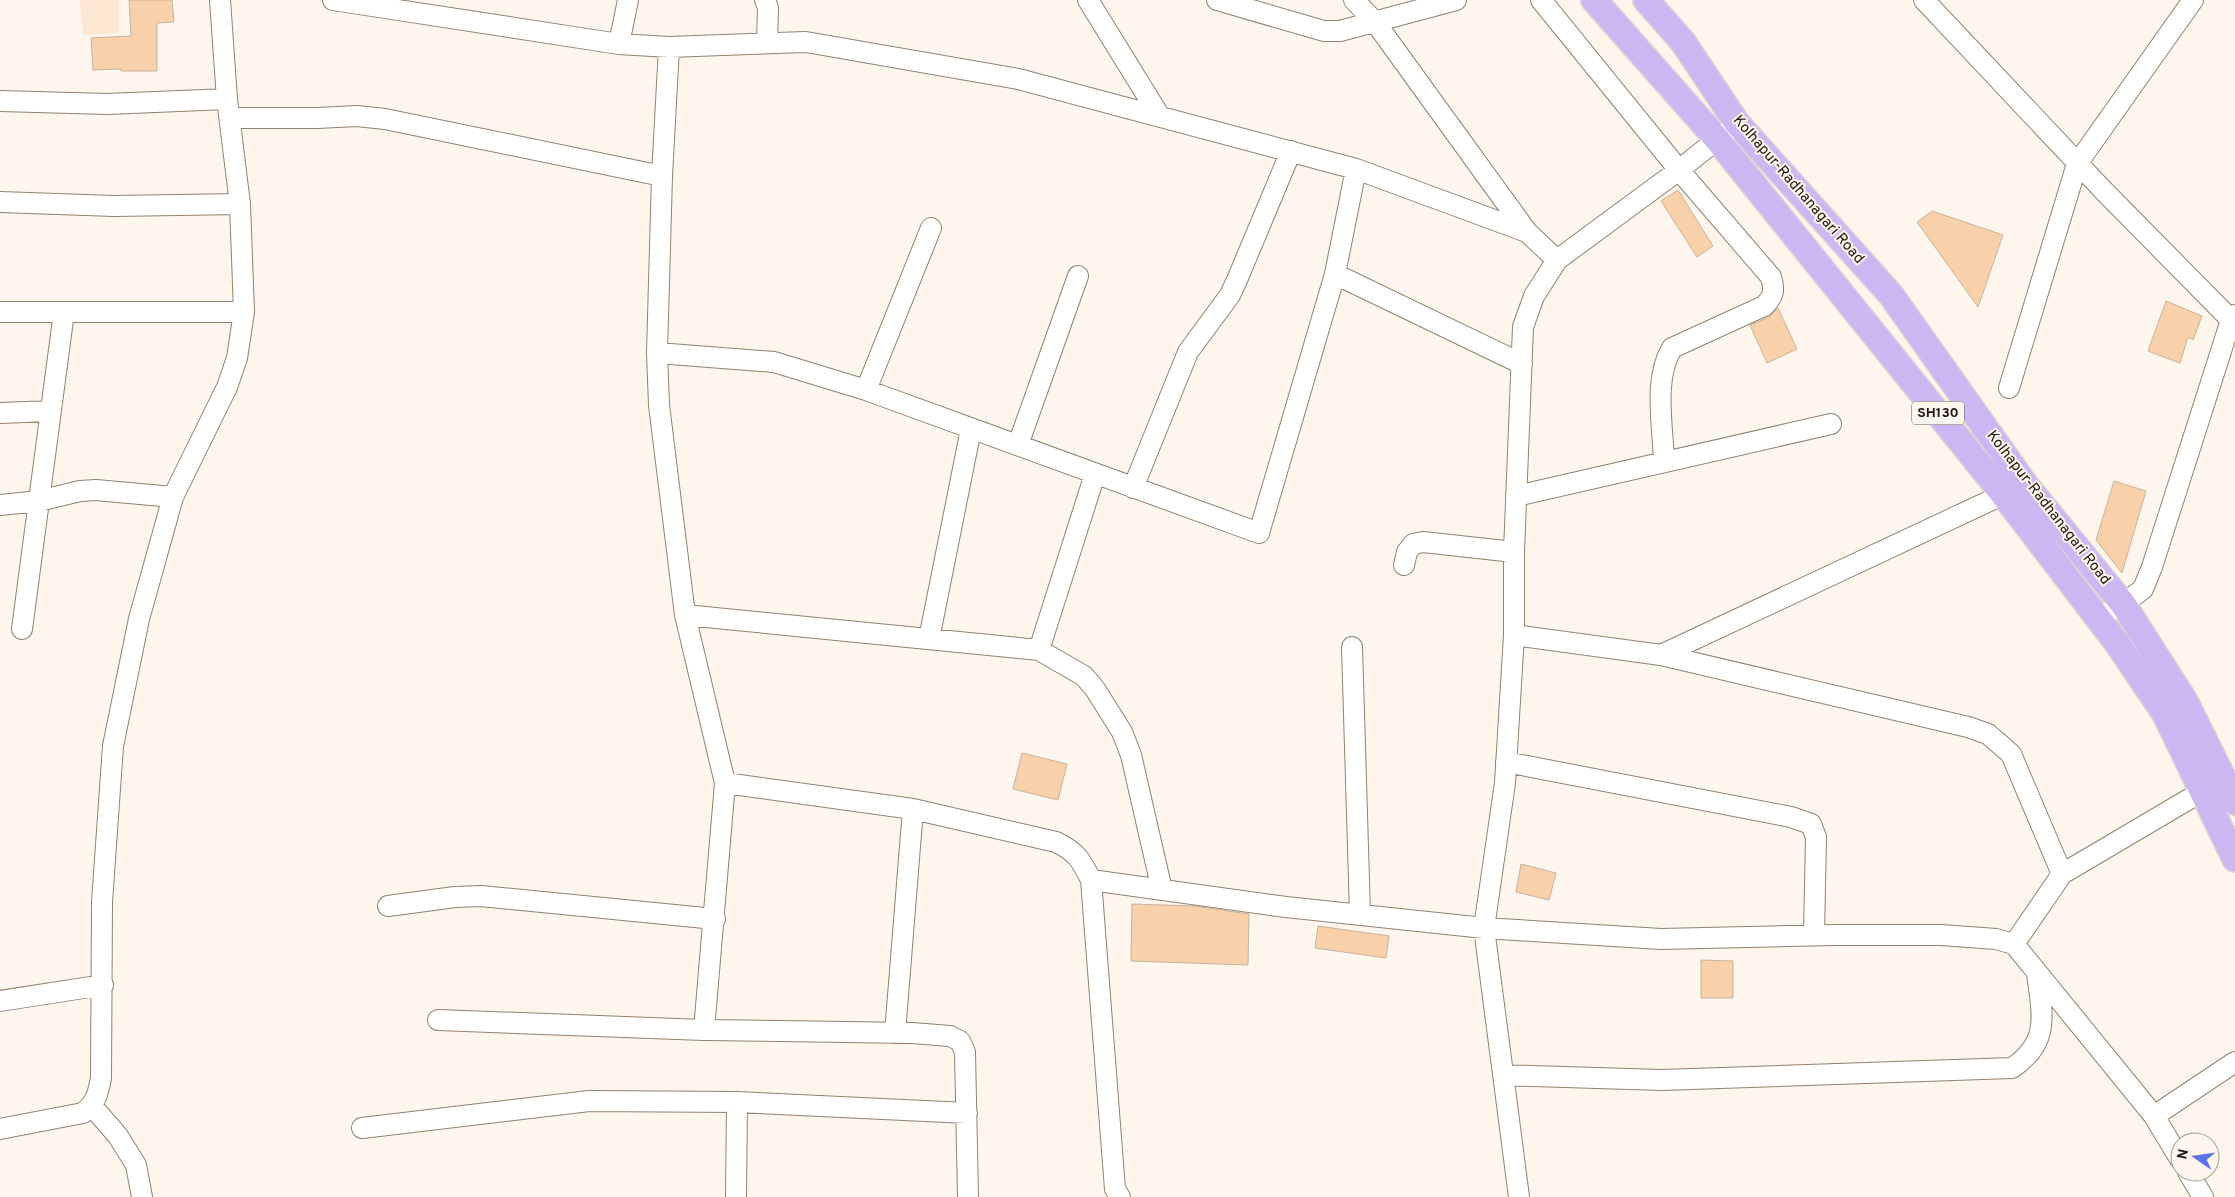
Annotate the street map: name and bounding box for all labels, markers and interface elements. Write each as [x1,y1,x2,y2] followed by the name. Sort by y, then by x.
[1728,112,1868,268] street label: Kolhapur-Radhanagari Road
[1912,402,1964,424] road number: SH130
[1982,427,2114,589] street label: Kolhapur-Radhanagari Road
[2170,1132,2220,1182] north arrow
[2174,1148,2193,1161] text: N

